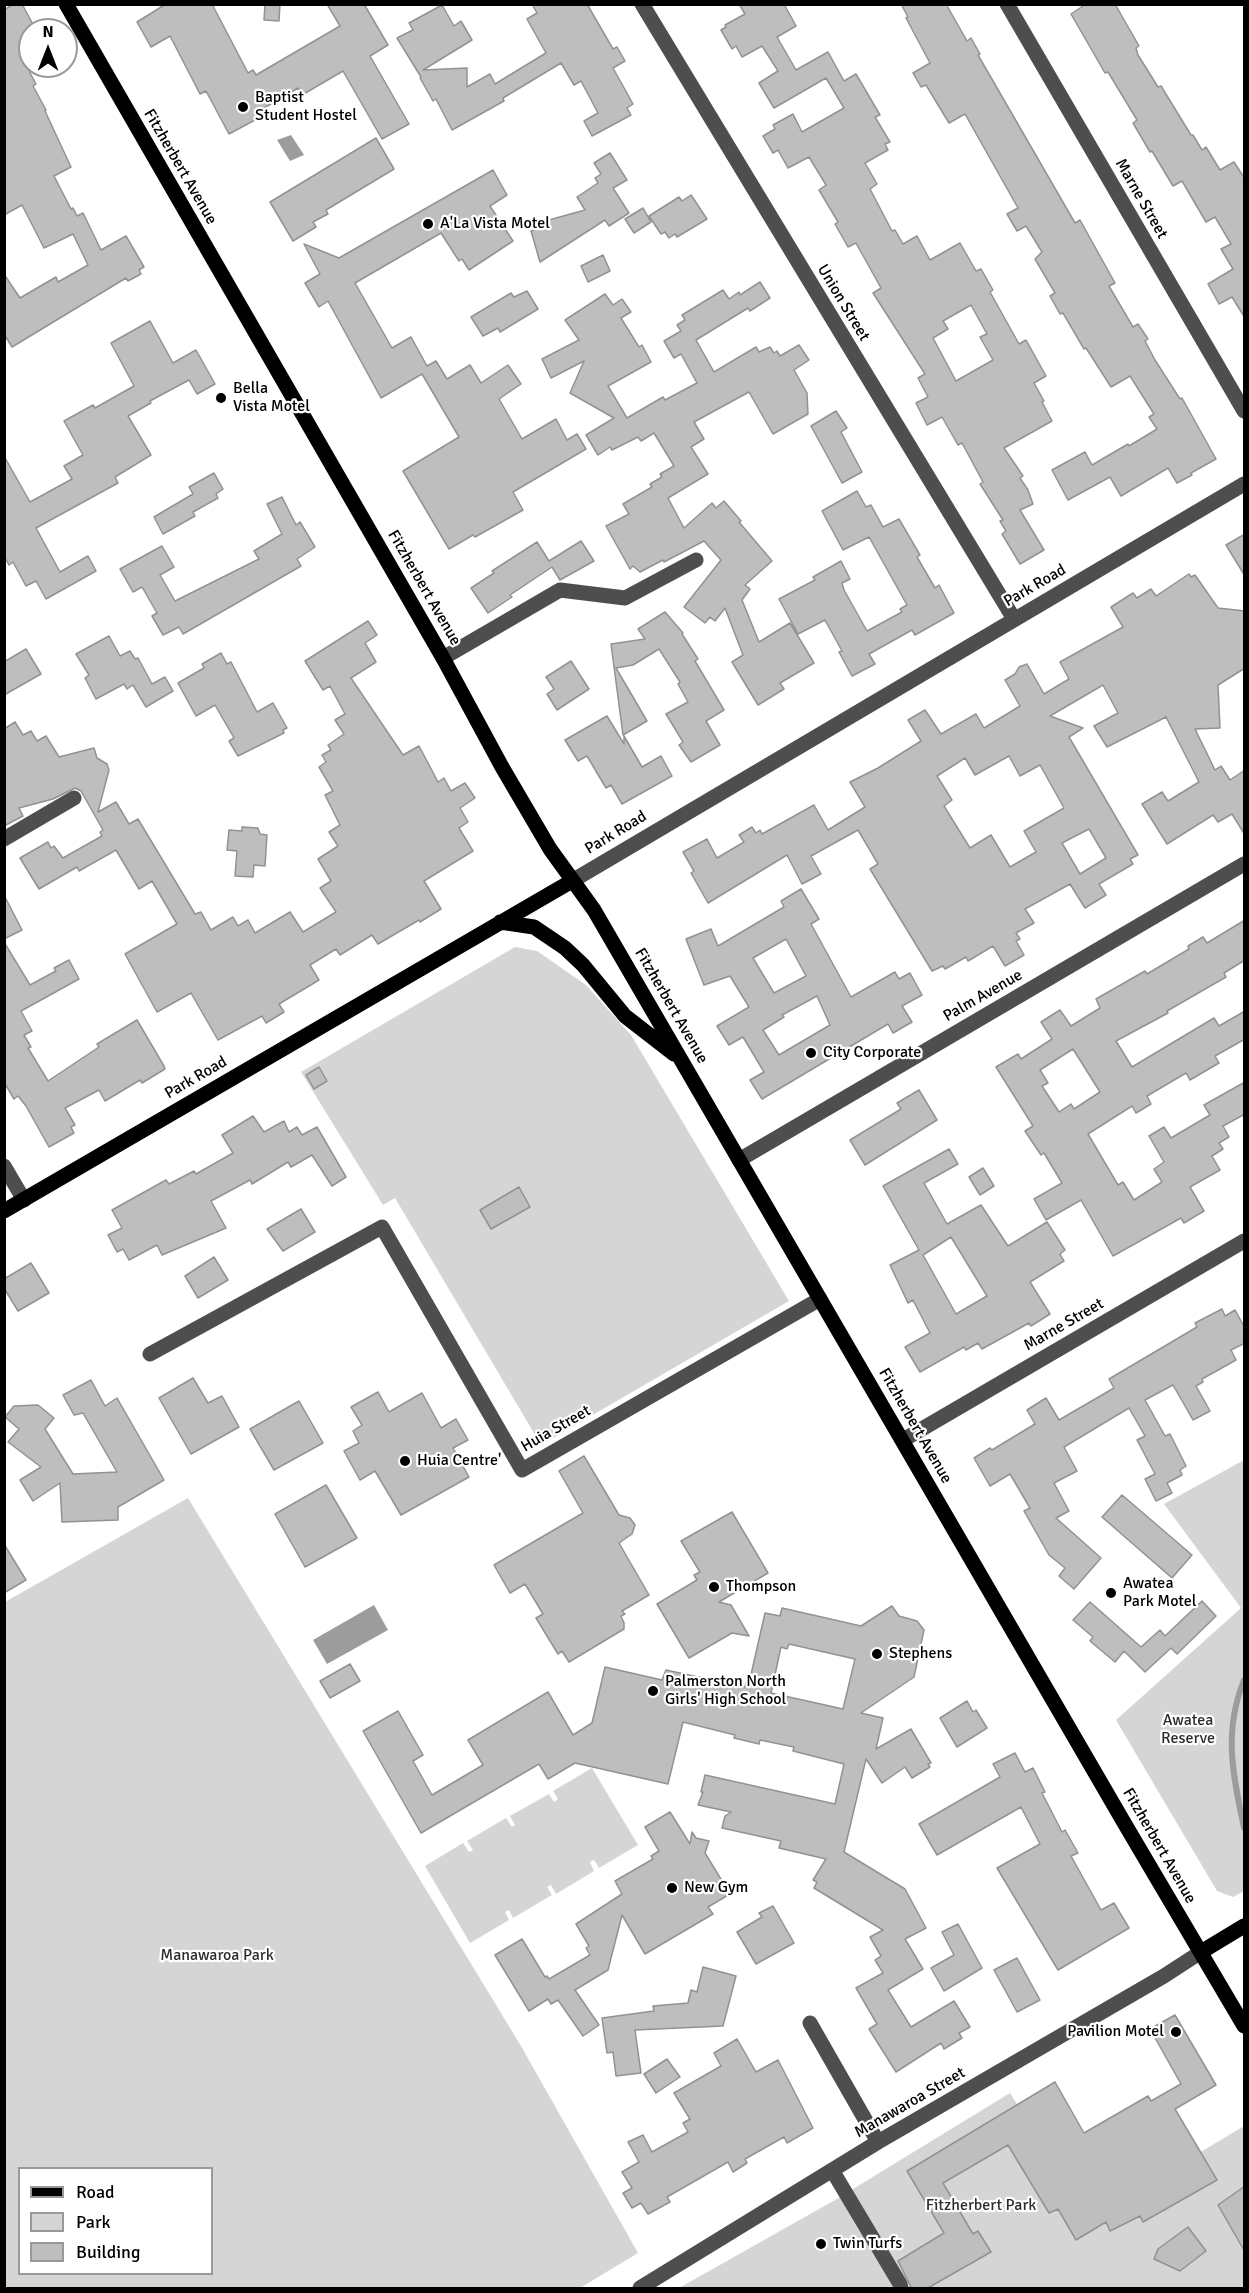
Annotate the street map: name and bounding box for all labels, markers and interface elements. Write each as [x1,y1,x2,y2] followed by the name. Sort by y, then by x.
[18,18,78,78] north arrow
[42,22,54,42] text: N
[255,88,357,126] place label: Baptist Student Hostel
[236,100,250,114] marker: Baptist Student Hostel
[139,106,221,228] street label: Fitzherbert Avenue
[1110,156,1172,242] street label: Marne Street
[440,214,550,234] place label: A'La Vista Motel
[421,217,435,231] marker: A'La Vista Motel
[813,261,873,345] street label: Union Street
[233,379,310,417] place label: Bella Vista Motel
[214,391,228,405] marker: Bella Vista Motel
[383,527,465,649] street label: Fitzherbert Avenue
[1001,561,1069,611] street label: Park Road
[582,807,650,859] street label: Park Road
[630,945,712,1067] street label: Fitzherbert Avenue
[940,966,1026,1026] street label: Palm Avenue
[823,1043,921,1063] place label: City Corporate
[804,1046,818,1060] marker: City Corporate
[162,1053,230,1103] street label: Park Road
[1021,1294,1107,1356] street label: Marne Street
[874,1365,956,1487] street label: Fitzherbert Avenue
[518,1401,594,1457] street label: Huia Street
[417,1451,501,1471] place label: Huia Centre'
[398,1454,412,1468] marker: Huia Centre'
[1123,1574,1197,1612] place label: Awatea Park Motel
[726,1577,796,1597] place label: Thompson
[707,1580,721,1594] marker: Thompson
[1104,1586,1118,1600] marker: Awatea Park Motel
[889,1644,952,1664] place label: Stephens
[870,1647,884,1661] marker: Stephens
[665,1672,786,1710] place label: Palmerston North Girls' High School
[646,1684,660,1698] marker: Palmerston North Girls' High School
[1161,1711,1215,1749] park label: Awatea Reserve
[1118,1785,1200,1907] street label: Fitzherbert Avenue
[684,1878,748,1898] place label: New Gym
[665,1881,679,1895] marker: New Gym
[160,1946,274,1966] park label: Manawaroa Park
[1067,2022,1164,2042] place label: Pavilion Motel
[1169,2025,1183,2039] marker: Pavilion Motel
[851,2064,969,2142] street label: Manawaroa Street
[18,2167,213,2275] legend
[76,2181,115,2203] text: Road
[926,2196,1036,2216] park label: Fitzherbert Park
[76,2211,111,2233] text: Park
[833,2234,902,2254] place label: Twin Turfs
[814,2237,828,2251] marker: Twin Turfs
[76,2241,140,2263] text: Building

